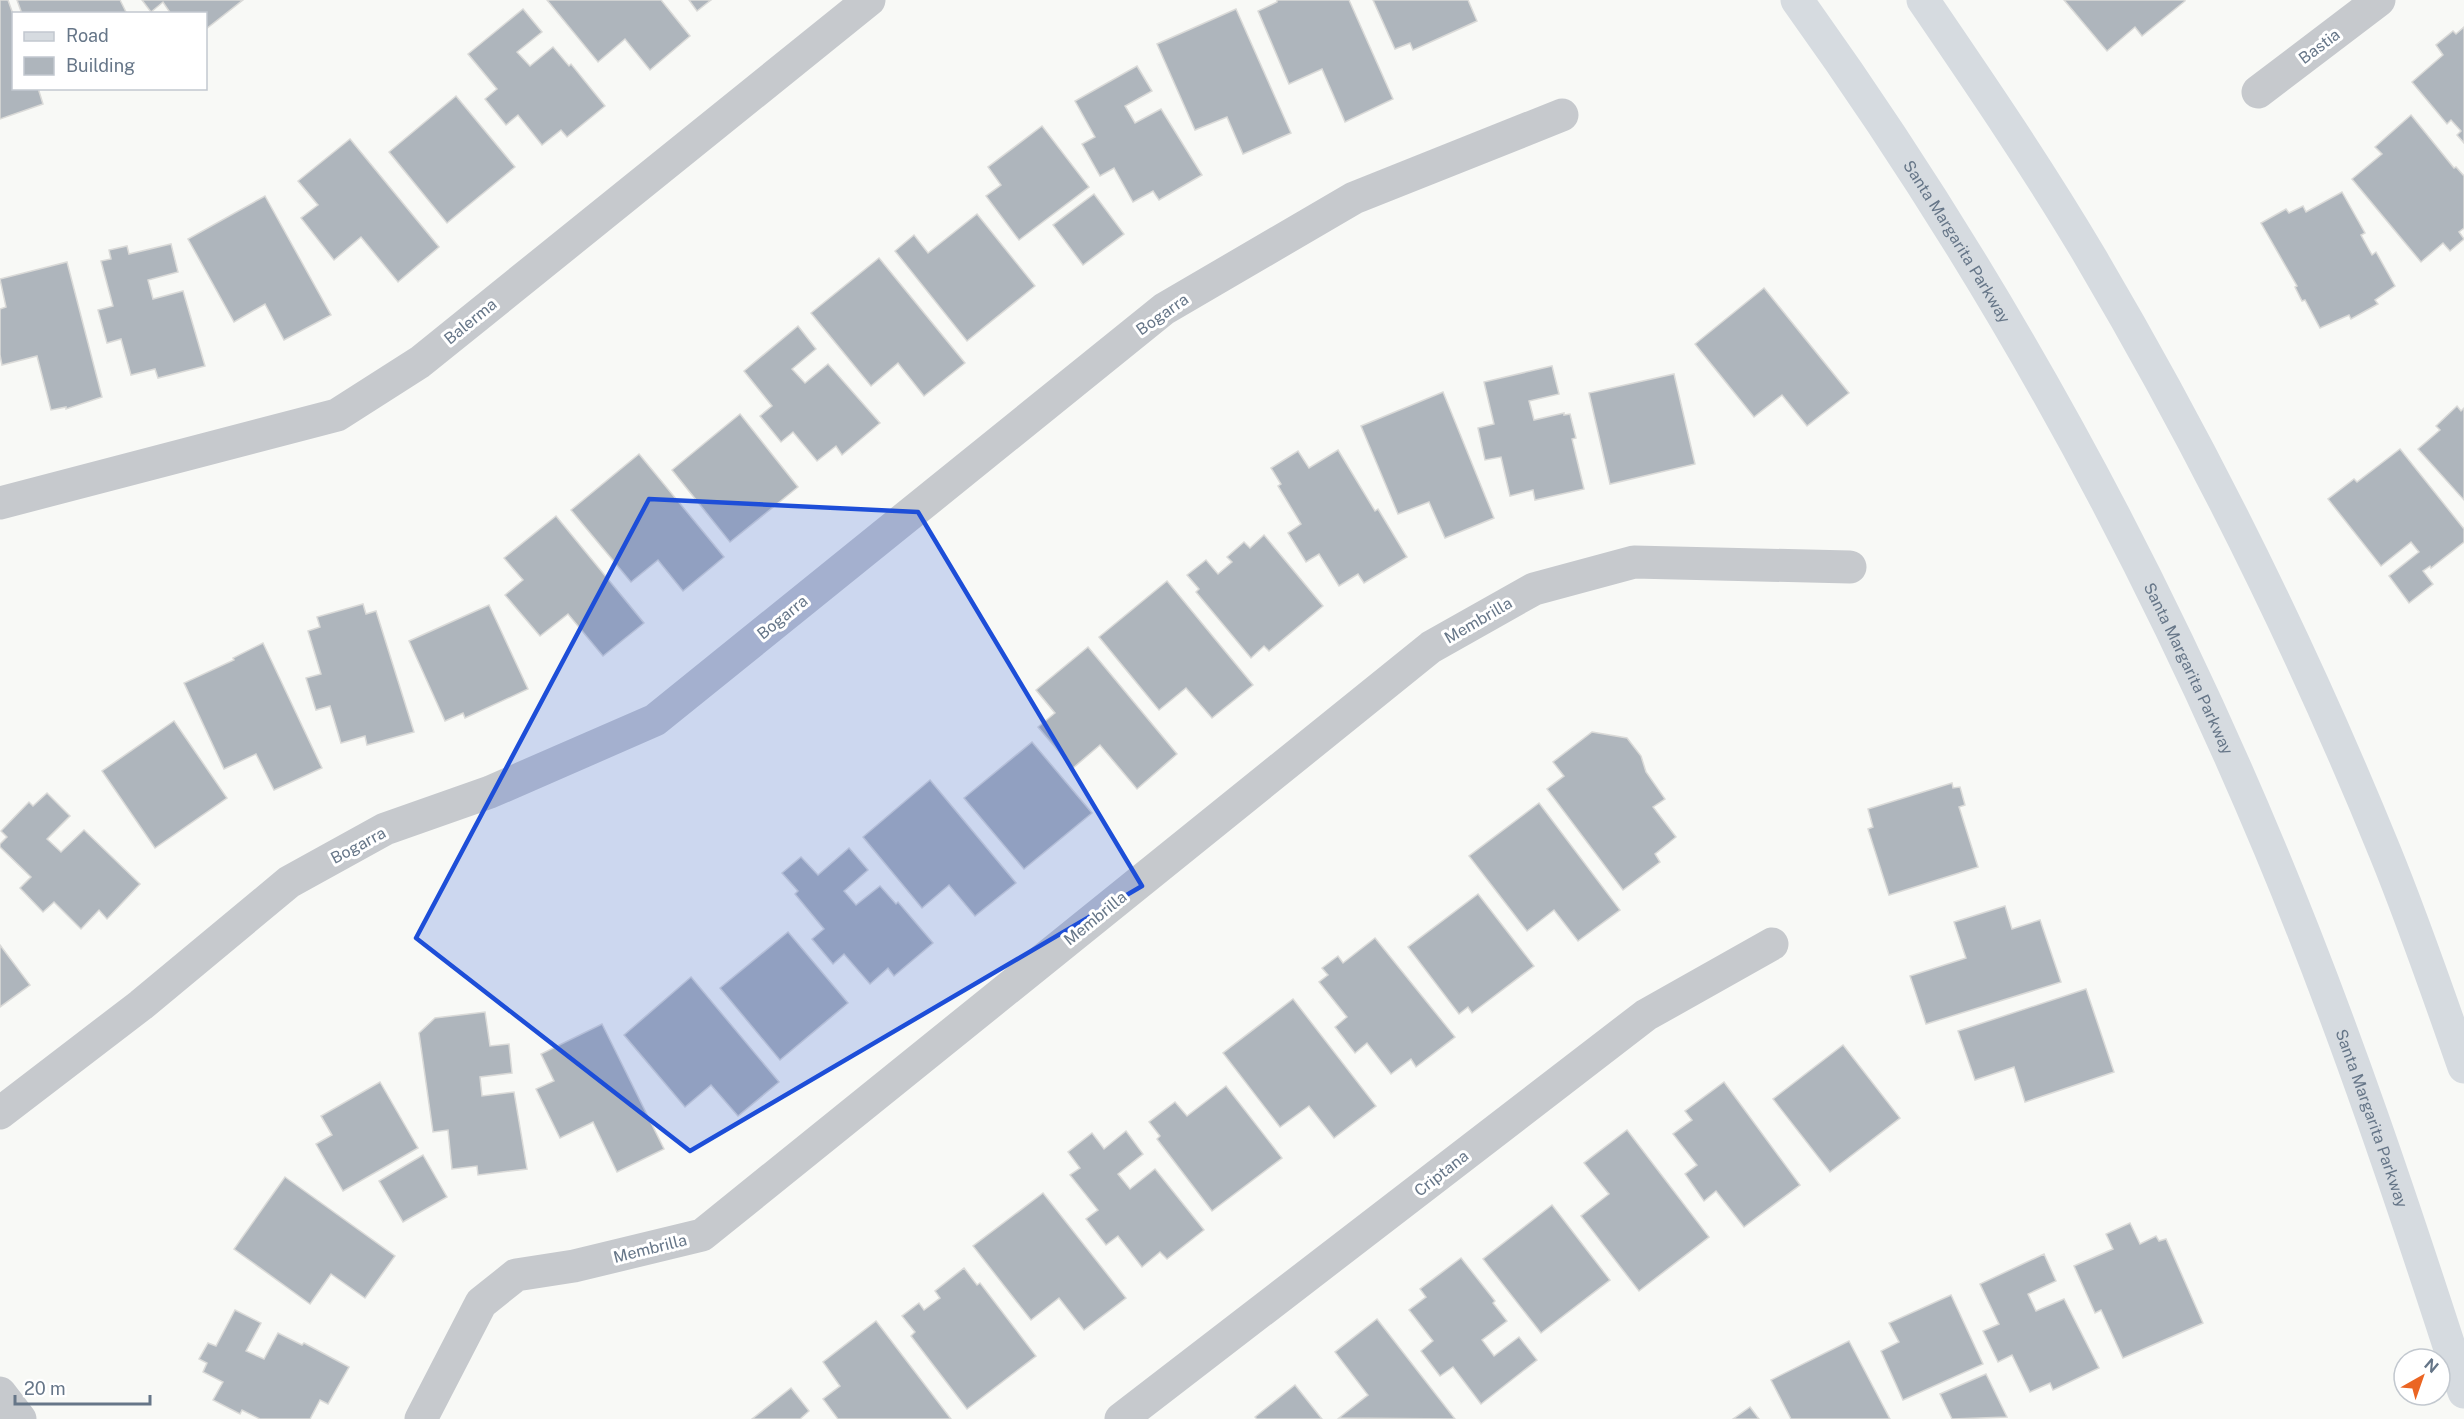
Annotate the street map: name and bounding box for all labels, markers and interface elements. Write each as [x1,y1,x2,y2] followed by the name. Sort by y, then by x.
[12,12,207,90] legend
[66,25,109,46] text: Road
[2295,25,2344,68] street label: Bastia
[66,55,135,76] text: Building
[1899,157,2014,327] street label: Santa Margarita Parkway
[1133,290,1192,339] street label: Bogarra
[440,294,500,348] street label: Balerma
[2140,580,2237,758] street label: Santa Margarita Parkway
[753,591,811,643] street label: Bogarra
[1441,593,1516,647] street label: Membrilla
[328,823,389,868] street label: Bogarra
[1060,887,1130,949] street label: Membrilla
[2331,1027,2412,1211] street label: Santa Margarita Parkway
[1410,1146,1472,1200] street label: Criptana
[611,1230,689,1267] street label: Membrilla
[2392,1347,2452,1407] north arrow
[2420,1355,2442,1377] text: N
[15,1368,150,1406] scale bar
[24,1378,66,1399] text: 20 m

